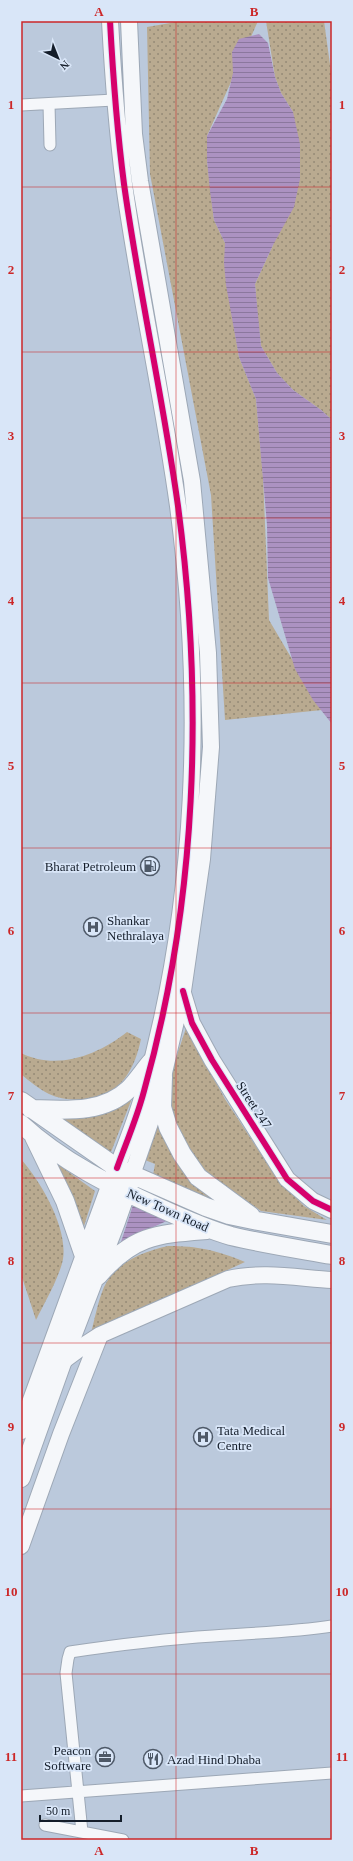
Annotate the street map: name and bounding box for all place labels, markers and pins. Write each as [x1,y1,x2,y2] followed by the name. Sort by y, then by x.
[139,855,161,877] fuel station icon: Bharat Petroleum
[45,859,136,874] place label: Bharat Petroleum
[107,913,164,943] place label: Shankar Nethralaya
[82,916,104,938] hospital icon: Shankar Nethralaya
[217,1423,285,1453] place label: Tata Medical Centre
[192,1426,214,1448] hospital icon: Tata Medical Centre
[44,1743,91,1773] place label: Peacon Software
[94,1746,116,1768] office icon: Peacon Software
[142,1748,164,1770] restaurant icon: Azad Hind Dhaba
[167,1752,261,1767] place label: Azad Hind Dhaba

